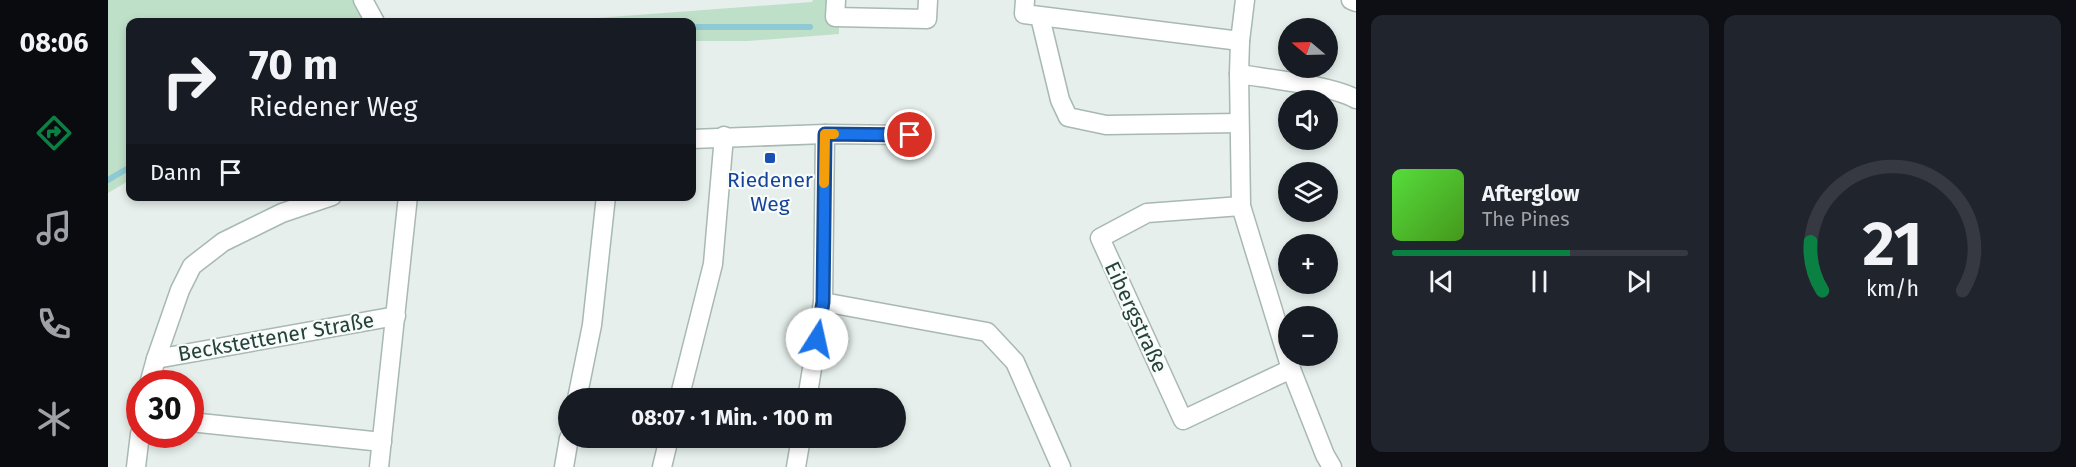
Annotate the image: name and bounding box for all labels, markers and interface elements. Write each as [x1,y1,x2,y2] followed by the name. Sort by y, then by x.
[1278,18,1338,78] north arrow
[1278,18,1338,366] map controls
[20,27,89,59] text: 08:06
[249,40,338,90] text: 70 m
[150,42,228,120] icon: right
[1278,90,1338,150] button: sound
[249,91,417,123] text: Riedener Weg
[884,109,935,160] pin
[33,112,75,154] icon: directions
[893,118,926,151] icon: arrive
[763,151,777,165] marker: Riedener Weg
[214,156,247,189] icon: arrive
[150,159,202,186] text: Dann
[1278,162,1338,222] button: layers
[727,167,813,217] place label: Riedener Weg
[1482,180,1579,207] text: Afterglow
[33,207,75,249] icon: music
[1482,207,1569,231] text: The Pines
[1862,207,1922,282] text: 21
[1278,234,1338,294] button: +
[1099,257,1173,377] street label: Eibergstraße
[1425,265,1458,298] icon: previous
[1523,265,1556,298] icon: pause
[1622,265,1655,298] icon: next
[1866,276,1919,302] text: km/h
[33,303,75,345] icon: phone
[1278,306,1338,366] button: −
[176,307,376,367] street label: Beckstettener Straße
[785,307,849,371] position arrow
[126,370,204,448] speed limit sign: 30
[33,398,75,440] icon: climate
[631,404,833,431] text: 08:07 · 1 Min. · 100 m

